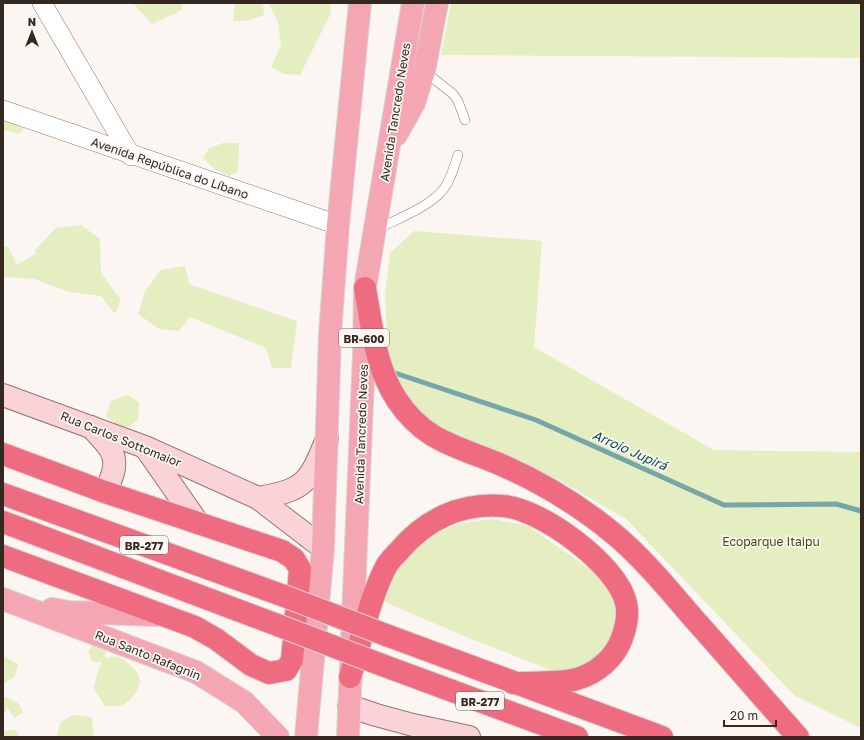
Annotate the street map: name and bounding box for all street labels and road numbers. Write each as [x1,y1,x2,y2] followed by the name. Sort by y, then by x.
[377,42,413,182] street label: Avenida Tancredo Neves
[89,134,251,202] street label: Avenida República do Líbano
[339,329,389,347] road number: BR-600
[351,364,371,504] street label: Avenida Tancredo Neves
[58,408,184,470] street label: Rua Carlos Sottomaior
[120,536,168,554] road number: BR-277
[93,627,203,683] street label: Rua Santo Rafagnin
[456,692,504,710] road number: BR-277

